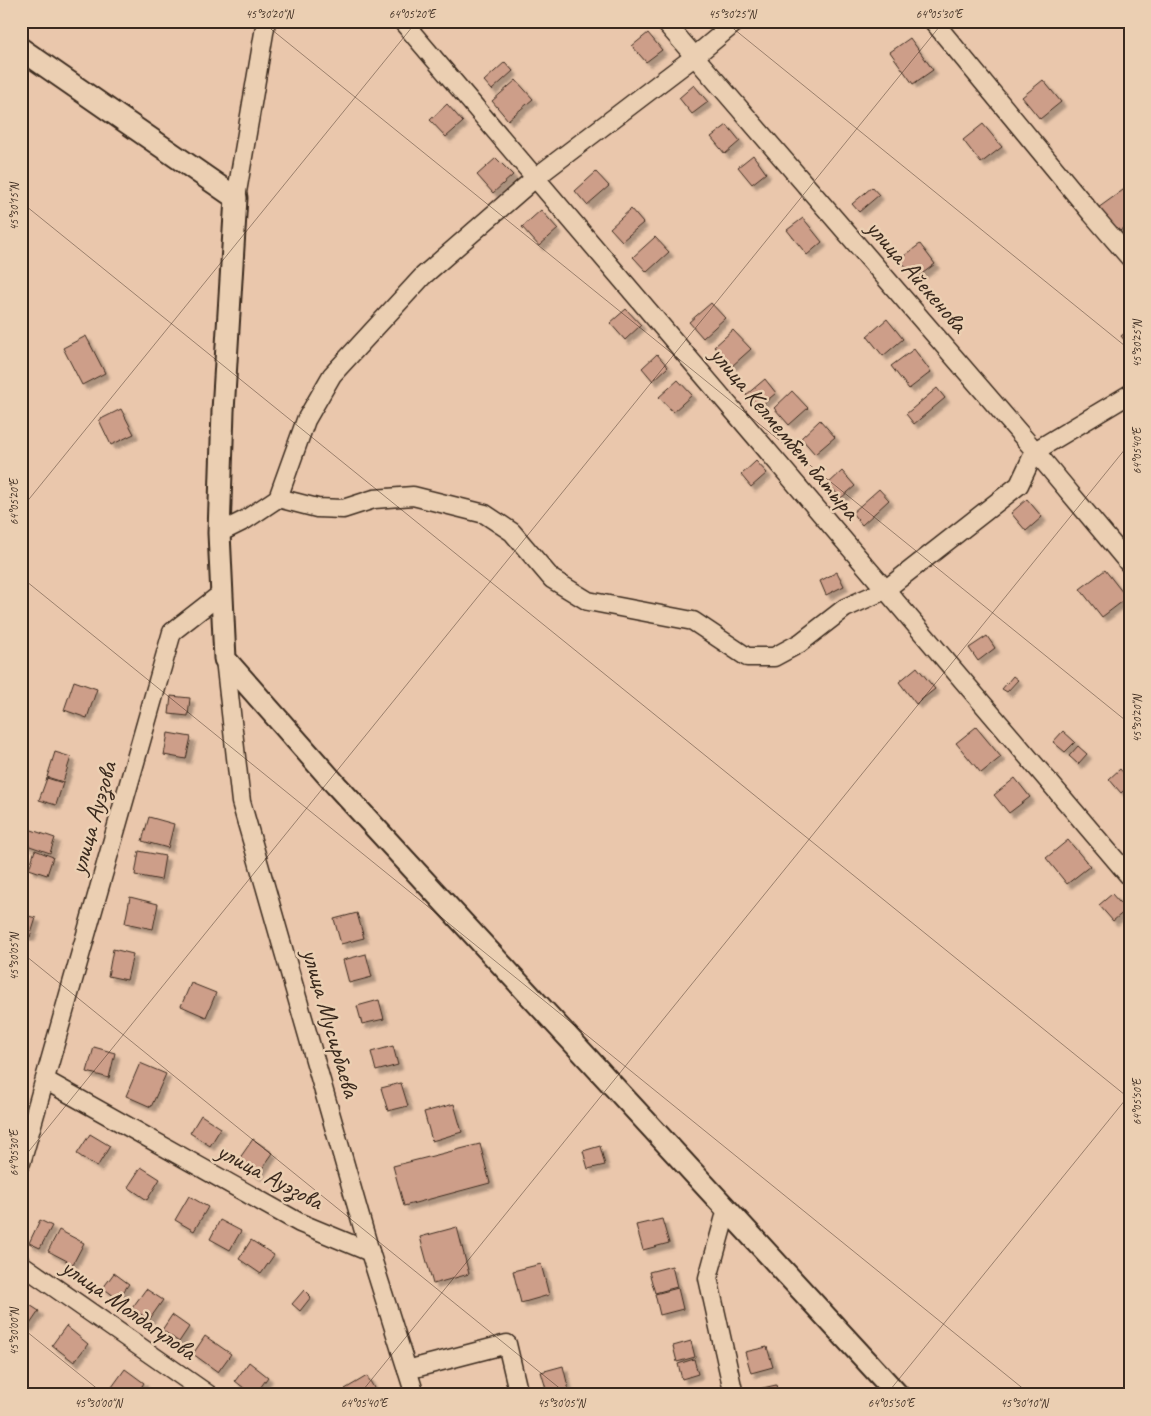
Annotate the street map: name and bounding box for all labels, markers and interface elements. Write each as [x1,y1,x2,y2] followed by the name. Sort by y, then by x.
[245,6,294,22] text: 45°30'20"N
[389,6,437,22] text: 64°05'20"E
[708,6,757,22] text: 45°30'25"N
[916,6,964,22] text: 64°05'30"E
[6,182,22,231] text: 45°30'15"N
[858,211,976,341] street label: улица Айекенова
[1129,319,1145,368] text: 45°30'25"N
[702,338,868,528] street label: улица Келмембет батыра
[1129,426,1145,474] text: 64°05'40"E
[6,477,22,525] text: 64°05'20"E
[1129,694,1145,743] text: 45°30'20"N
[61,756,126,880] street label: улица Ауэзова
[6,932,22,981] text: 45°30'05"N
[294,943,368,1103] street label: улица Мусирбаева
[1129,1077,1145,1125] text: 64°05'50"E
[6,1128,22,1176] text: 64°05'30"E
[209,1134,330,1219] street label: улица Ауэзова
[54,1250,204,1368] street label: улица Молдагулова
[6,1307,22,1356] text: 45°30'00"N
[74,1395,123,1411] text: 45°30'00"N
[341,1395,389,1411] text: 64°05'40"E
[537,1395,586,1411] text: 45°30'05"N
[868,1395,916,1411] text: 64°05'50"E
[1000,1395,1049,1411] text: 45°30'10"N

